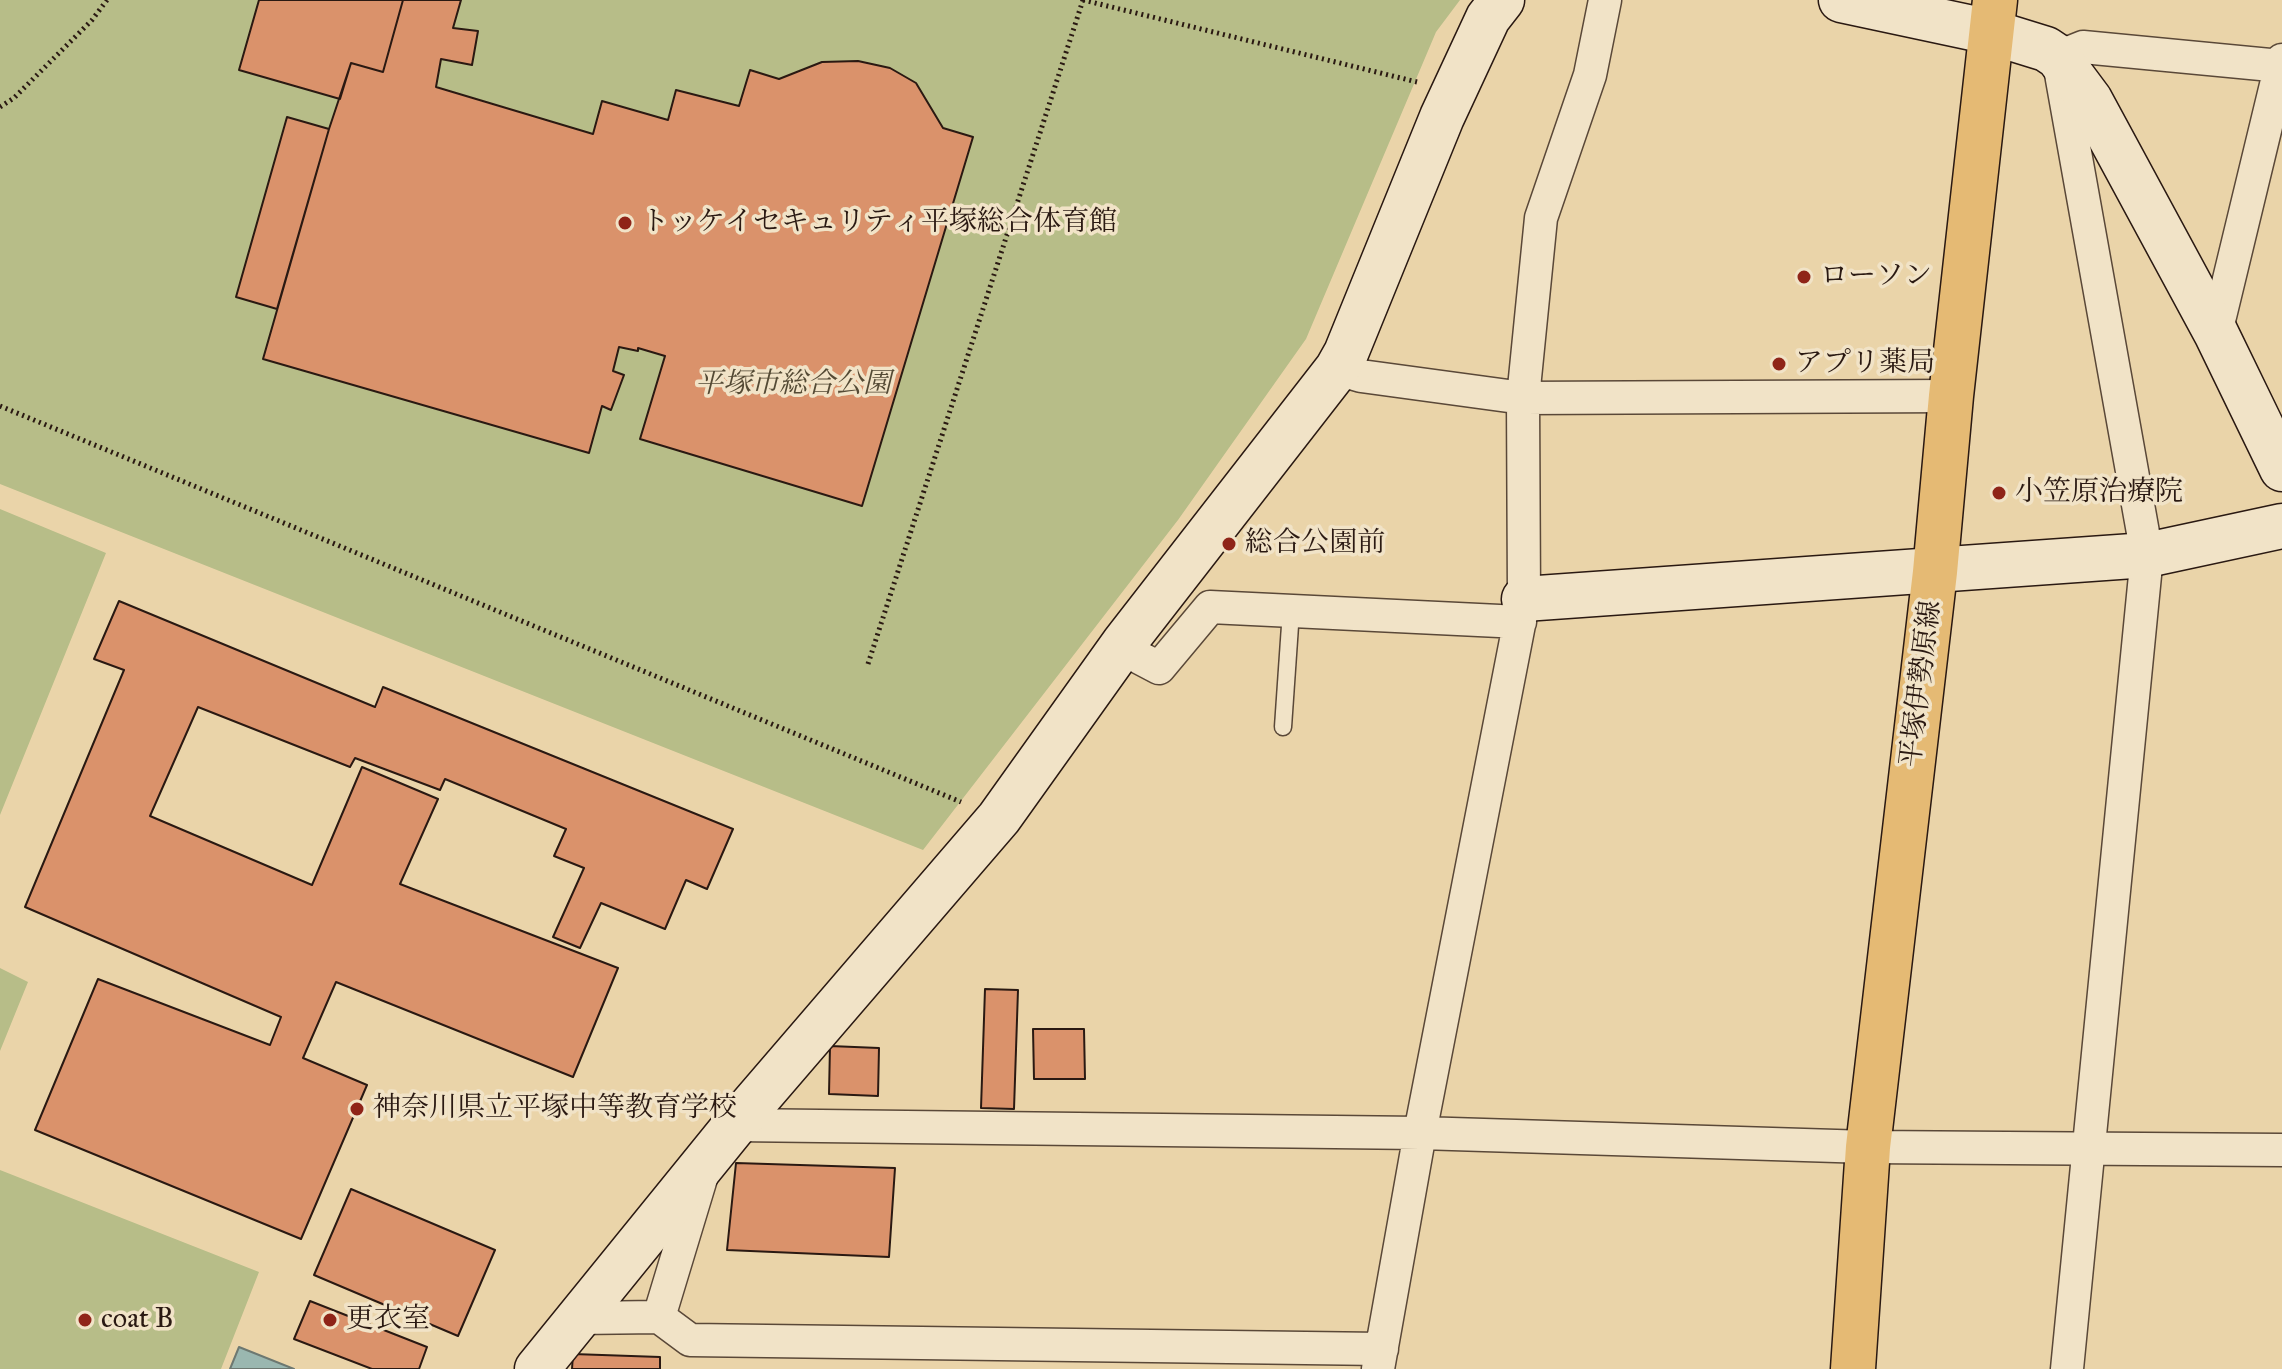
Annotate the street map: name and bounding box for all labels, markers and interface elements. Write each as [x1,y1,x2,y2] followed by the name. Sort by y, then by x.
[641,206,1117,240] place label: トッケイセキュリティ平塚総合体育館
[616,214,634,232] marker: トッケイセキュリティ平塚総合体育館
[1820,260,1932,294] place label: ローソン
[1795,268,1813,286] marker: ローソン
[1795,347,1935,381] place label: アプリ薬局
[1770,355,1788,373] marker: アプリ薬局
[695,368,891,402] park label: 平塚市総合公園
[2015,476,2183,510] place label: 小笠原治療院
[1990,484,2008,502] marker: 小笠原治療院
[1245,527,1385,561] place label: 総合公園前
[1220,535,1238,553] marker: 総合公園前
[1895,599,1949,769] street label: 平塚伊勢原線
[373,1092,737,1126] place label: 神奈川県立平塚中等教育学校
[348,1100,366,1118] marker: 神奈川県立平塚中等教育学校
[101,1303,173,1337] place label: coat B
[346,1303,430,1337] place label: 更衣室
[76,1311,94,1329] marker: coat B
[321,1311,339,1329] marker: 更衣室

